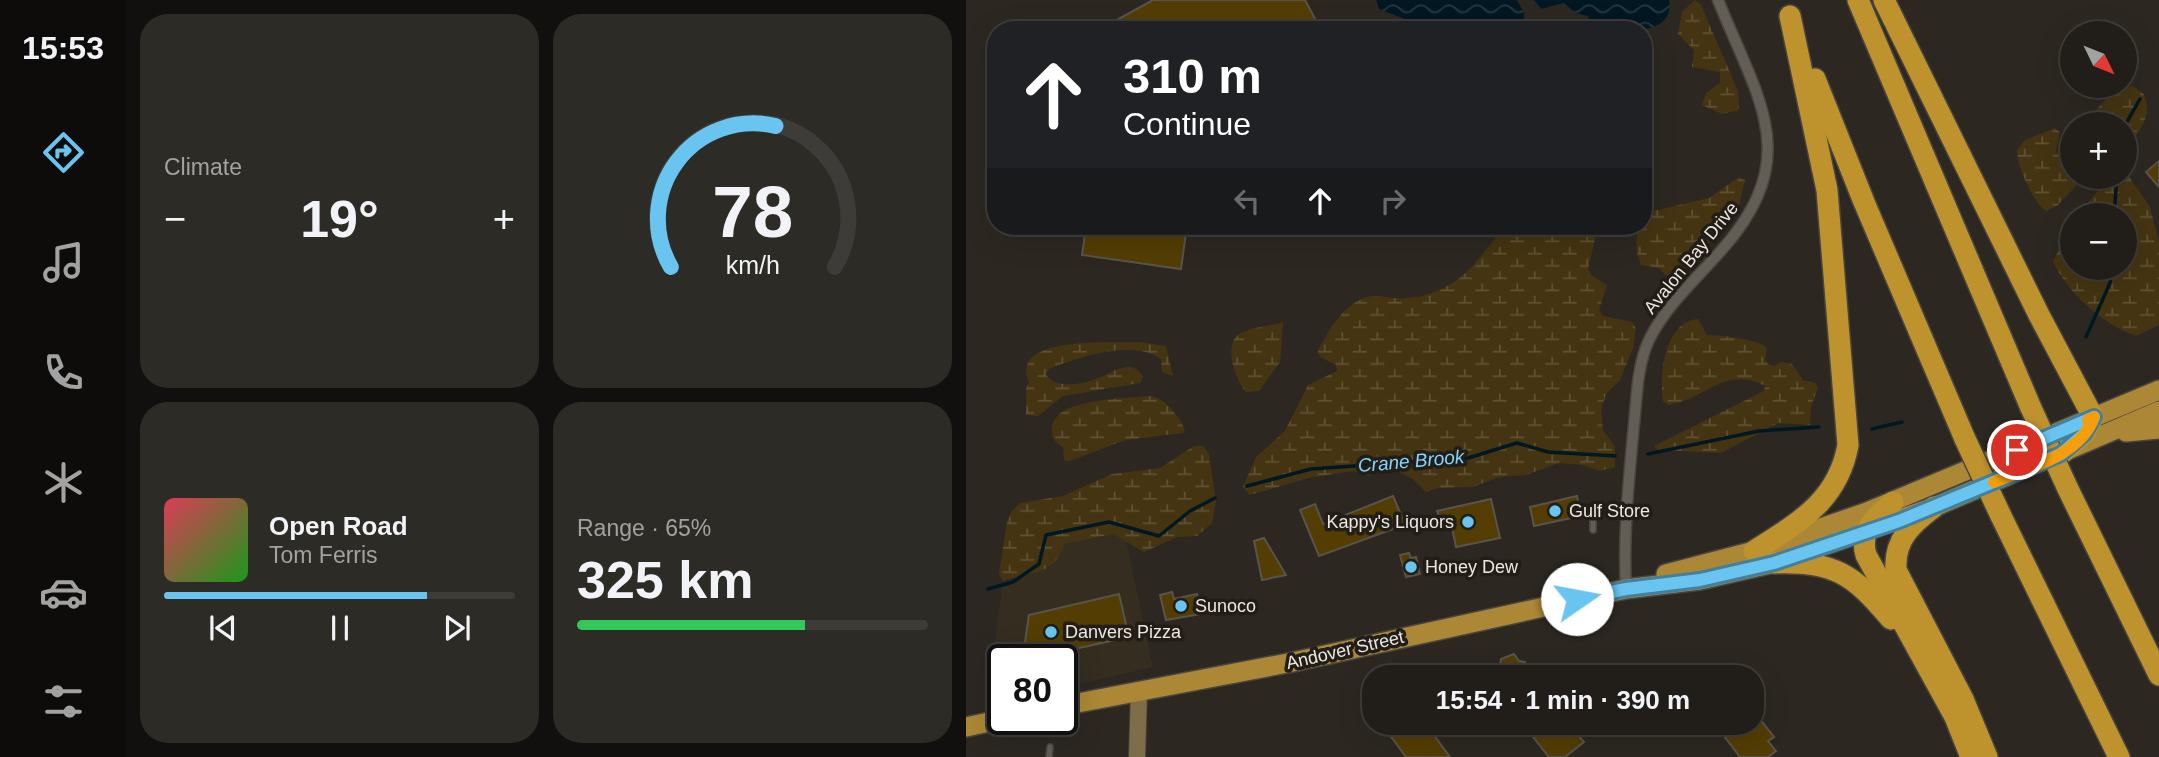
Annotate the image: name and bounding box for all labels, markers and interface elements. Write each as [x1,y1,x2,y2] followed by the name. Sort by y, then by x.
[2060,21,2137,98] north arrow
[2060,21,2137,280] map controls
[22,30,104,66] text: 15:53
[1008,49,1099,140] icon: ahead
[1123,49,1262,103] text: 310 m
[1123,106,1251,142] text: Continue
[2060,112,2137,189] button: +
[39,128,88,177] icon: directions
[164,154,242,180] text: Climate
[712,171,793,252] text: 78
[1228,182,1266,220] icon: left
[1301,182,1339,220] icon: ahead
[1374,182,1412,220] icon: right
[300,190,379,248] text: 19°
[164,198,186,240] text: −
[493,198,515,240] text: +
[1640,198,1742,318] street label: Avalon Bay Drive
[2060,203,2137,280] button: −
[39,238,88,287] icon: music
[725,251,780,279] text: km/h
[39,348,88,397] icon: phone
[1987,420,2047,480] pin
[1998,431,2036,469] icon: arrive
[1357,446,1467,476] water label: Crane Brook
[39,458,88,507] icon: climate
[1569,501,1650,521] place label: Gulf Store
[1547,503,1563,519] marker: Gulf Store
[269,511,408,541] text: Open Road
[1326,512,1454,532] place label: Kappy's Liquors
[1460,514,1476,530] marker: Kappy's Liquors
[577,515,711,541] text: Range · 65%
[269,542,378,568] text: Tom Ferris
[577,551,753,609] text: 325 km
[1425,557,1519,577] place label: Honey Dew
[1403,559,1419,575] marker: Honey Dew
[1540,562,1614,636] position arrow
[39,568,88,617] icon: car
[1195,596,1256,616] place label: Sunoco
[1173,598,1189,614] marker: Sunoco
[204,609,242,647] icon: previous
[321,609,359,647] icon: pause
[438,609,476,647] icon: next
[1065,622,1182,642] place label: Danvers Pizza
[1043,624,1059,640] marker: Danvers Pizza
[1284,627,1406,673] street label: Andover Street
[987,644,1078,735] speed limit sign: 80
[39,677,88,726] icon: filters
[1436,685,1690,715] text: 15:54 · 1 min · 390 m

